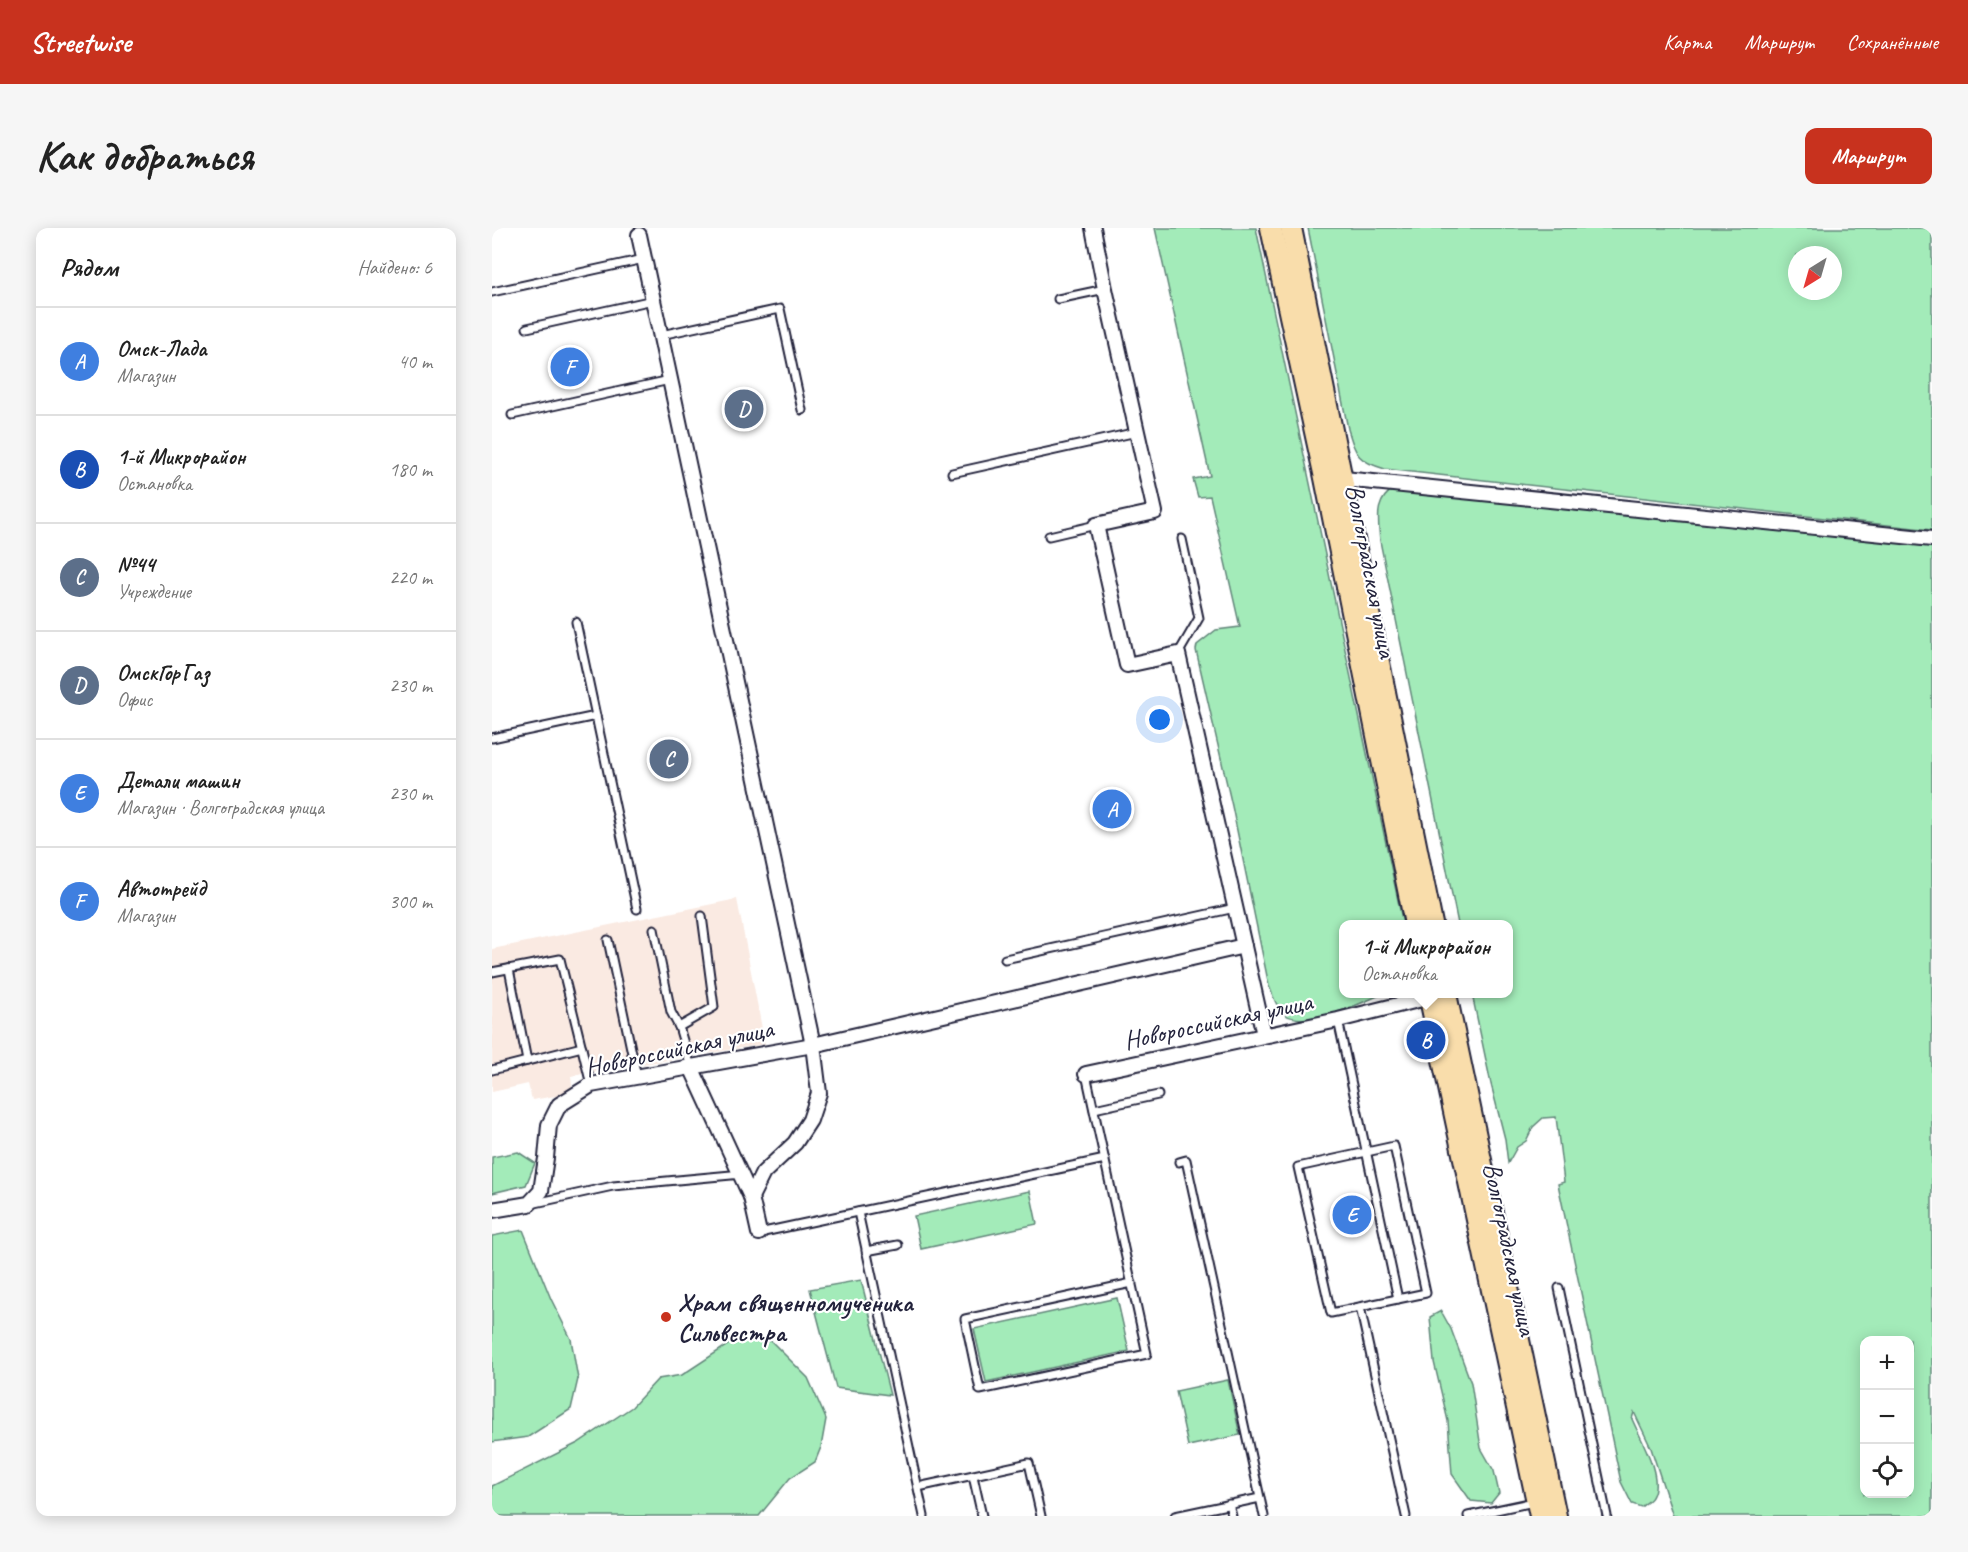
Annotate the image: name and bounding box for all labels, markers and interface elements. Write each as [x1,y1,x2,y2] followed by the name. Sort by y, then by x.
[30,25,131,60] text: Streetwise
[1663,29,1712,55] text: Карта
[1745,29,1814,55] text: Маршрут
[1847,29,1938,55] text: Сохранённые
[1805,128,1932,184] button: Маршрут
[36,130,253,183] text: Как добраться
[1788,246,1842,300] north arrow
[60,251,118,284] text: Рядом
[357,255,432,280] text: Найдено: 6
[117,335,207,363] text: Омск-Лада
[550,344,590,390] pin: F
[74,349,85,374] text: A
[398,349,432,374] text: 40 m
[117,363,175,388] text: Магазин
[724,386,764,432] pin: D
[117,443,245,471] text: 1-й Микрорайон
[74,457,85,482] text: B
[389,457,432,482] text: 180 m
[117,471,192,496] text: Остановка
[1338,482,1404,662] street label: Волгоградская улица
[117,551,155,579] text: №44
[75,565,84,590] text: C
[389,565,432,590] text: 220 m
[117,579,191,604] text: Учреждение
[117,659,210,687] text: ОмскГорГаз
[74,673,85,698] text: D
[389,673,432,698] text: 230 m
[117,687,152,712] text: Офис
[1145,705,1174,734] your location
[650,736,688,782] pin: C
[117,767,240,795] text: Детали машин
[74,781,85,806] text: E
[389,781,432,806] text: 230 m
[1092,786,1132,832] pin: A
[117,795,324,820] text: Магазин · Волгоградская улица
[117,875,206,903] text: Автотрейд
[75,889,84,914] text: F
[389,889,432,914] text: 300 m
[117,903,175,928] text: Магазин
[1339,920,1513,998] popup
[1362,933,1490,961] text: 1-й Микрорайон
[1362,961,1437,986] text: Остановка
[1121,985,1317,1057] street label: Новороссийская улица
[582,1012,778,1084] street label: Новороссийская улица
[1406,1018,1446,1062] pin: B
[1476,1160,1545,1340] street label: Волгоградская улица
[1332,1192,1372,1238] pin: E
[678,1286,914,1349] place label: Храм священномученика Сильвестра
[659,1310,673,1324] marker: Храм священномученика Сильвестра
[1860,1336,1914,1498] map controls
[1860,1336,1914,1390] button: +
[1860,1390,1914,1444] button: −
[1860,1444,1914,1498] button: locate

